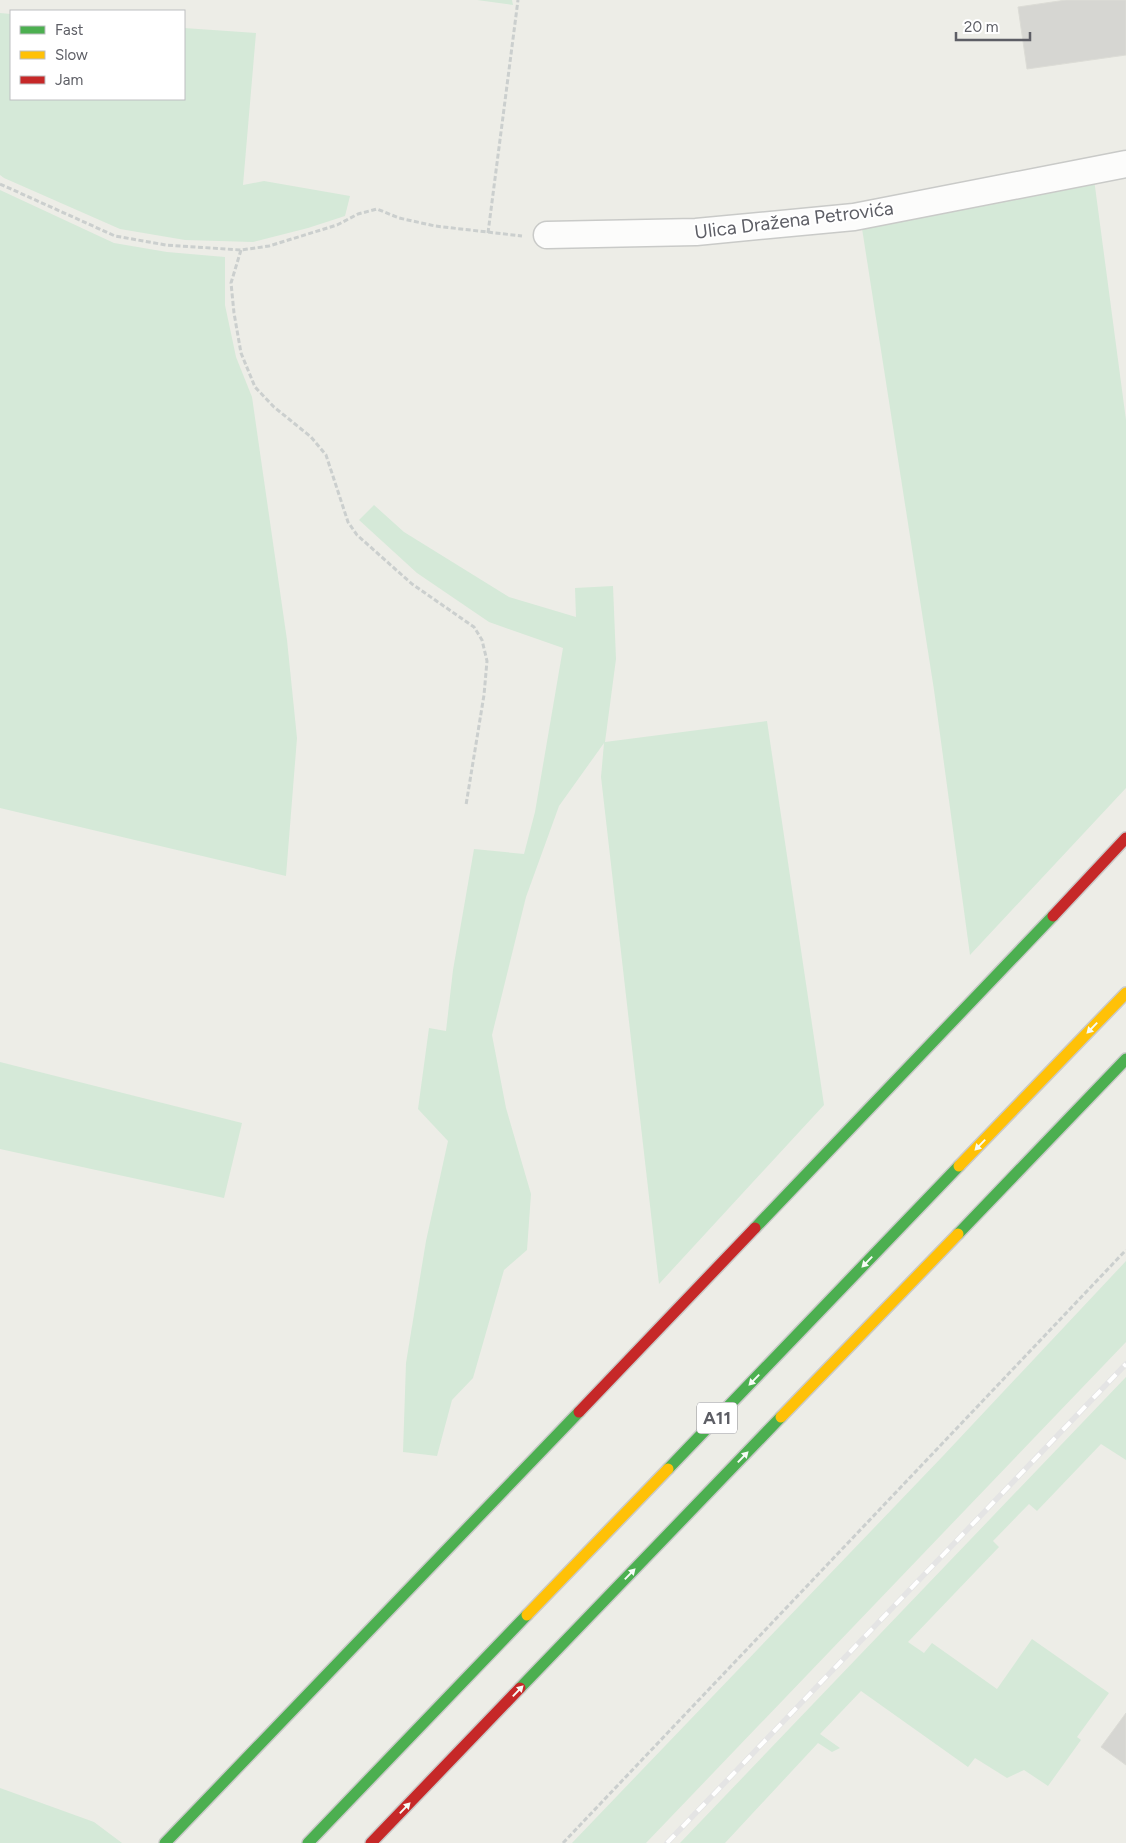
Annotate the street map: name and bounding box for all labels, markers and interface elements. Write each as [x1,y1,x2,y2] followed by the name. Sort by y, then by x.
[10,10,185,100] legend
[956,10,1030,42] scale bar
[964,18,998,36] text: 20 m
[55,21,84,39] text: Fast
[55,46,88,64] text: Slow
[55,71,83,89] text: Jam
[693,196,895,244] street label: Ulica Dražena Petrovića
[1086,1022,1098,1034] one-way arrow
[974,1139,986,1151] one-way arrow
[861,1256,873,1268] one-way arrow
[748,1373,760,1385] one-way arrow
[697,1402,737,1434] road number: A11
[737,1451,749,1463] one-way arrow
[624,1568,636,1580] one-way arrow
[512,1685,524,1697] one-way arrow
[399,1802,411,1814] one-way arrow

